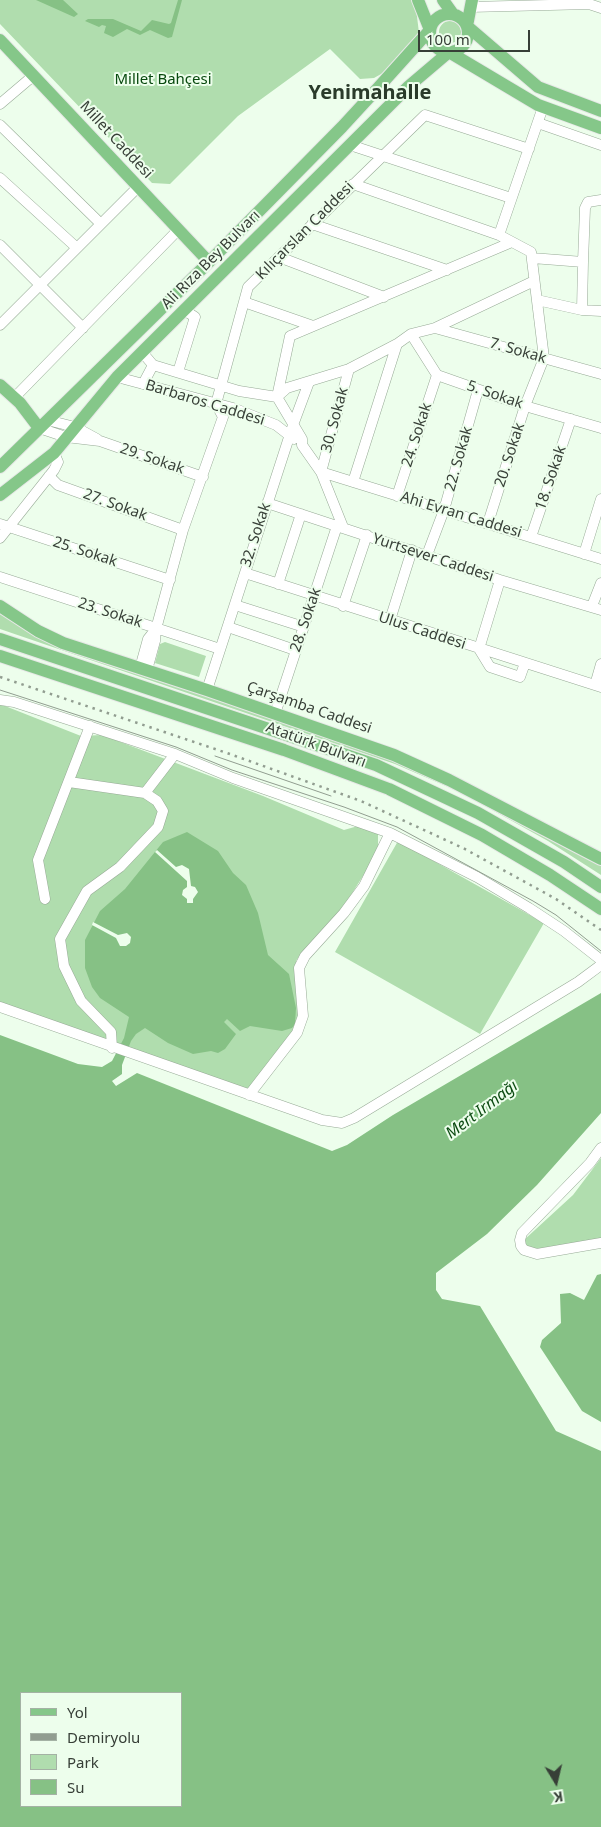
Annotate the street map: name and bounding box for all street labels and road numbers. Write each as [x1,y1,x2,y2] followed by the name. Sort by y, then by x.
[76,98,156,182] street label: Millet Caddesi
[252,178,358,284] street label: Kılıçarslan Caddesi
[158,207,264,313] street label: Ali Rıza Bey Bulvarı
[488,334,548,368] street label: 7. Sokak
[143,376,267,430] street label: Barbaros Caddesi
[465,377,525,413] street label: 5. Sokak
[318,385,352,455] street label: 30. Sokak
[398,400,436,470] street label: 24. Sokak
[491,420,529,490] street label: 20. Sokak
[441,424,477,494] street label: 22. Sokak
[117,440,187,478] street label: 29. Sokak
[532,443,570,513] street label: 18. Sokak
[81,485,149,525] street label: 27. Sokak
[398,488,524,542] street label: Ahi Evran Caddesi
[237,500,275,570] street label: 32. Sokak
[370,530,496,586] street label: Yurtsever Caddesi
[50,533,120,571] street label: 25. Sokak
[287,585,325,655] street label: 28. Sokak
[75,594,145,632] street label: 23. Sokak
[376,608,468,654] street label: Ulus Caddesi
[244,678,374,738] street label: Çarşamba Caddesi
[263,719,369,771] street label: Atatürk Bulvarı

